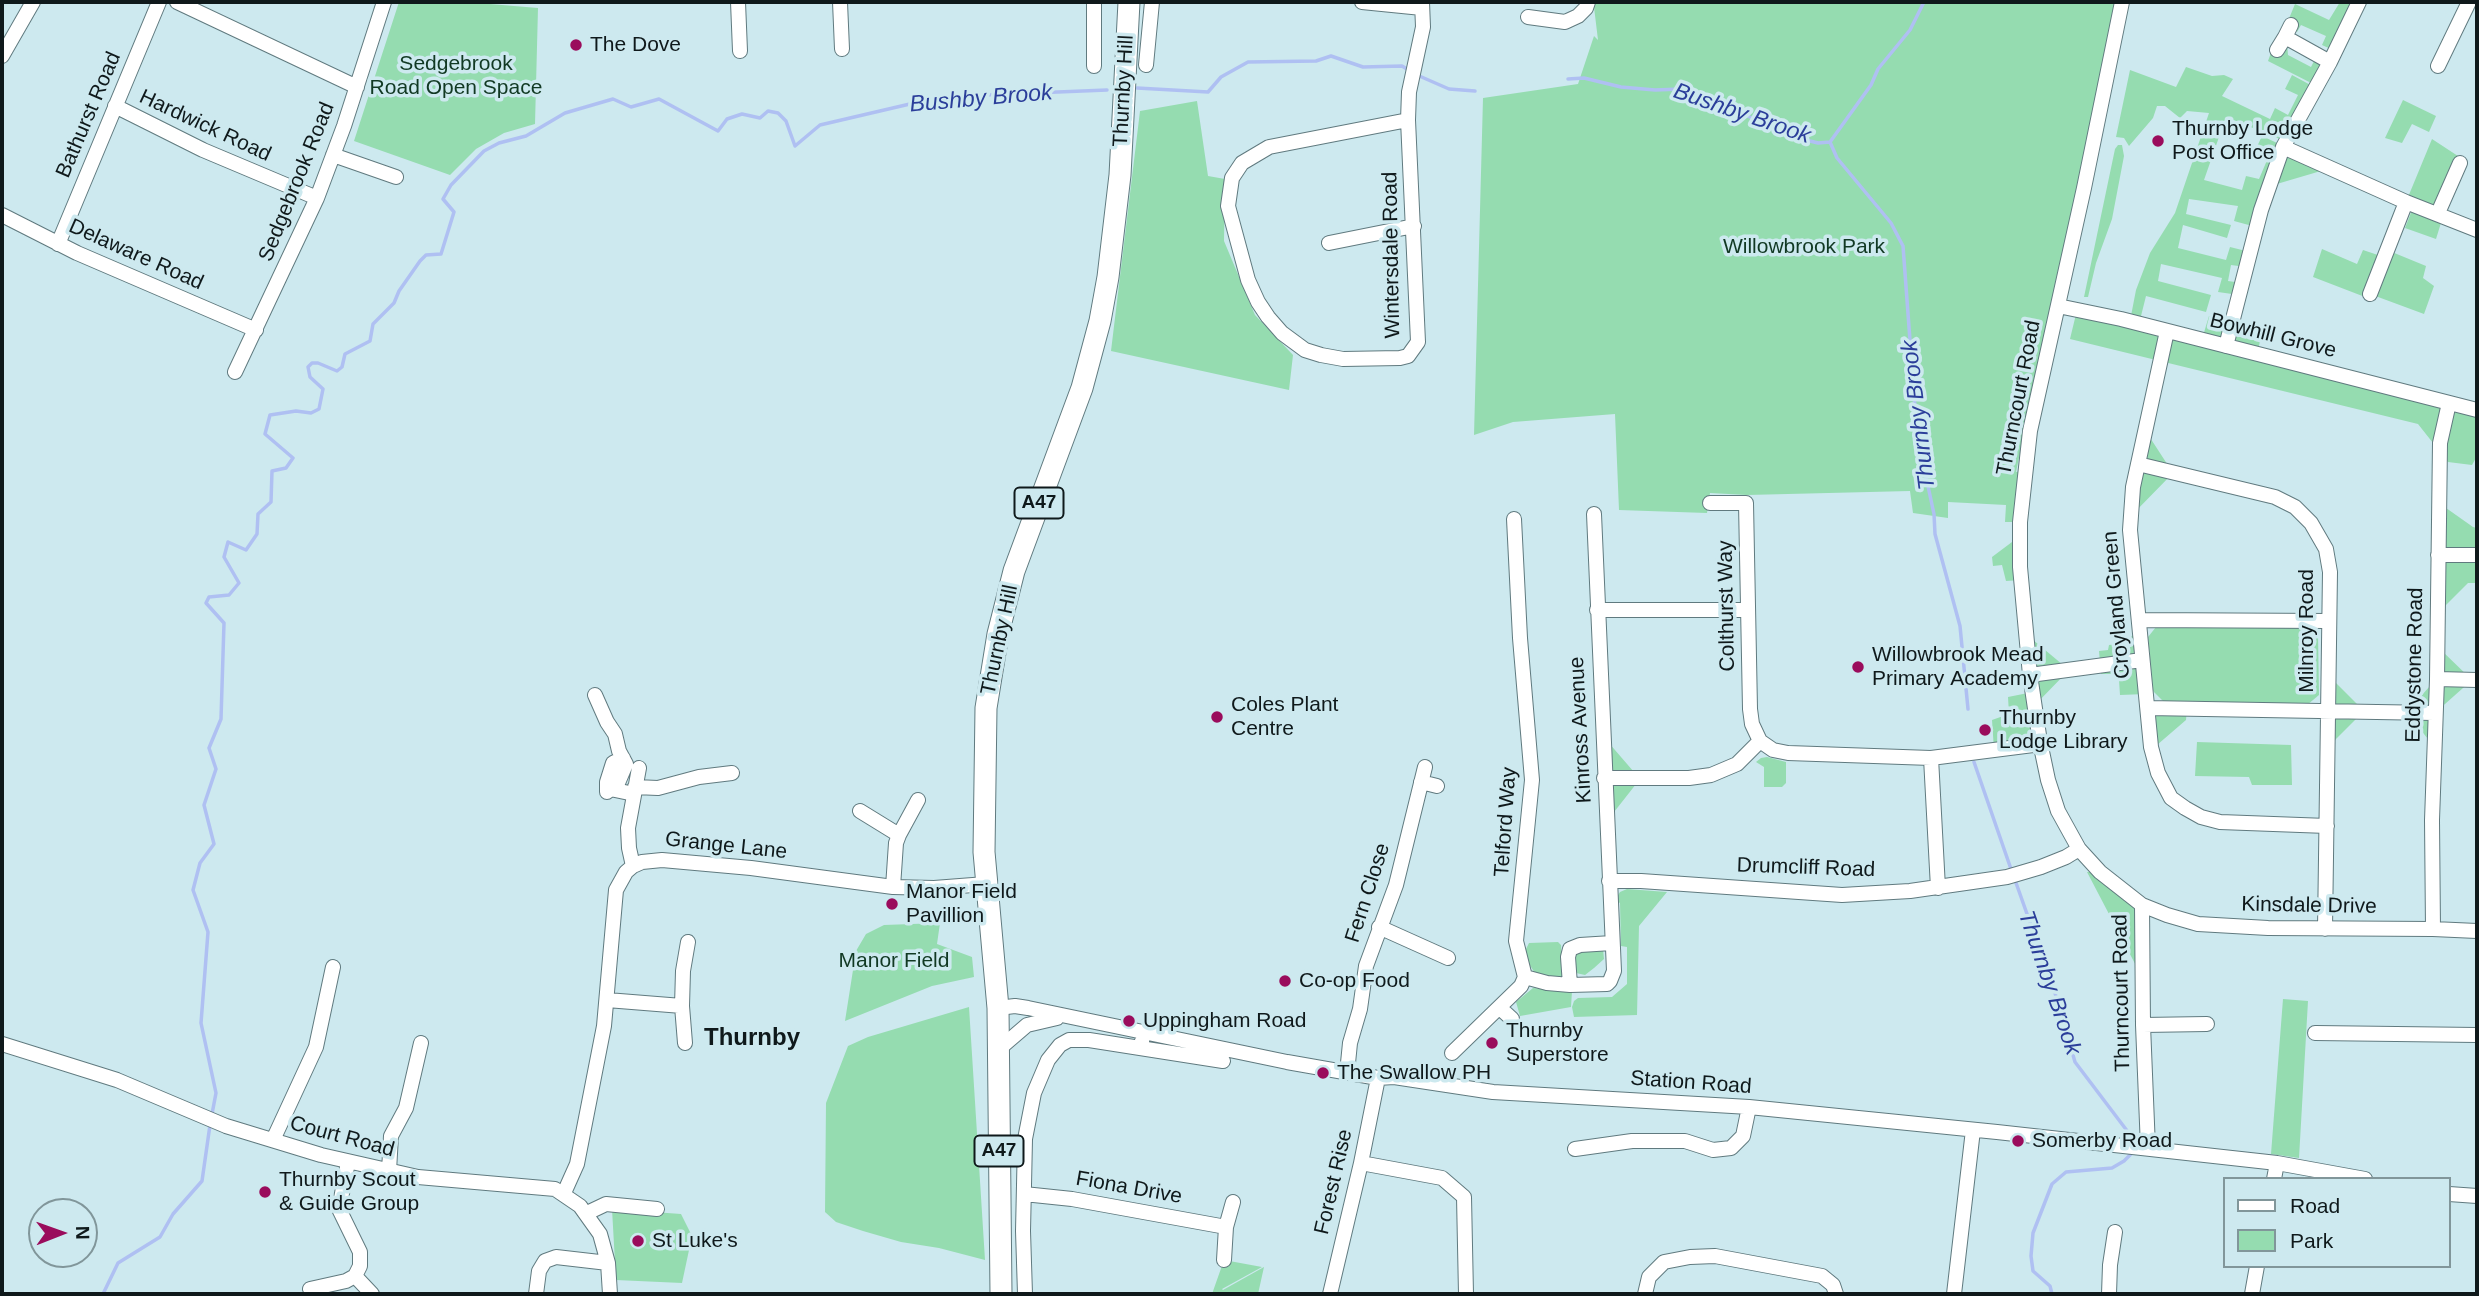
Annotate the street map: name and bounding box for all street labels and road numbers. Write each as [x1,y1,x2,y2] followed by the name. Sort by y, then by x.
[1108,34,1140,148] street label: Thurnby Hill
[51,48,127,182] street label: Bathurst Road
[135,84,275,168] street label: Hardwick Road
[254,99,340,265] street label: Sedgebrook Road
[1378,171,1406,339] street label: Wintersdale Road
[65,214,207,296] street label: Delaware Road
[2207,308,2339,364] street label: Bowhill Grove
[1992,318,2046,478] street label: Thurncourt Road
[1014,488,1064,518] road number: A47
[2098,530,2136,680] street label: Croyland Green
[1713,540,1741,672] street label: Colthurst Way
[2294,569,2320,693] street label: Milnroy Road
[976,583,1024,697] street label: Thurnby Hill
[2401,587,2429,743] street label: Eddystone Road
[1565,656,1597,804] street label: Kinross Avenue
[1490,766,1522,878] street label: Telford Way
[664,827,788,865] street label: Grange Lane
[1340,840,1396,946] street label: Fern Close
[1736,853,1876,883] street label: Drumcliff Road
[2241,892,2377,920] street label: Kinsdale Drive
[2108,914,2136,1072] street label: Thurncourt Road
[1630,1066,1752,1100] street label: Station Road
[287,1111,397,1163] street label: Court Road
[1310,1127,1358,1237] street label: Forest Rise
[974,1135,1024,1166] road number: A47
[1074,1166,1184,1210] street label: Fiona Drive

